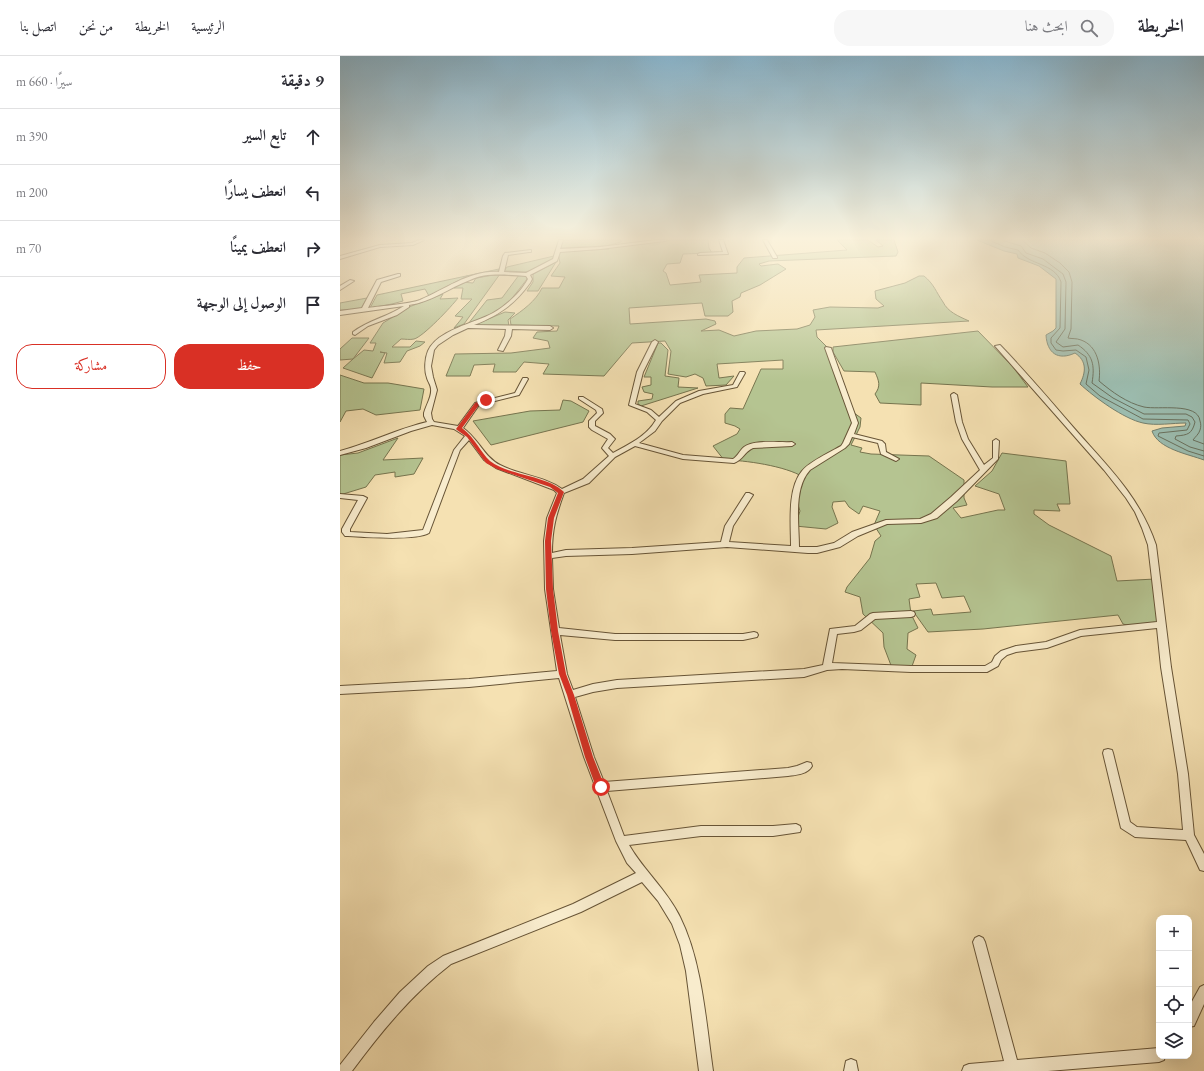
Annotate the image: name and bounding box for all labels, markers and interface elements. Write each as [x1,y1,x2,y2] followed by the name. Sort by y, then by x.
[834,10,1114,46] search box
[1138,13,1184,38] text: الخريطة
[1025,16,1068,35] text: ابحث هنا
[20,17,57,35] text: اتصل بنا
[79,17,113,35] text: من نحن
[135,17,169,35] text: الخريطة
[191,17,225,35] text: الرئيسية
[1078,17,1100,39] icon: search
[281,69,324,91] text: 9 دقيقة
[16,73,73,90] text: سيرًا · 660 m
[243,125,286,144] text: تابع السير
[302,126,324,148] icon: ahead
[16,128,47,145] text: 390 m
[224,181,286,200] text: انعطف يسارًا
[302,182,324,204] icon: left
[16,184,47,201] text: 200 m
[230,237,286,256] text: انعطف يمينًا
[302,238,324,260] icon: right
[16,240,41,257] text: 70 m
[197,293,286,312] text: الوصول إلى الوجهة
[302,294,324,316] icon: arrive
[16,344,166,389] button: مشاركة
[174,344,324,389] button: حفظ
[477,391,495,409] route end
[592,778,610,796] route start
[1156,915,1192,1059] map controls
[1156,915,1192,951] button: +
[1156,951,1192,987] button: −
[1156,987,1192,1023] button: locate
[1156,1023,1192,1059] button: layers

